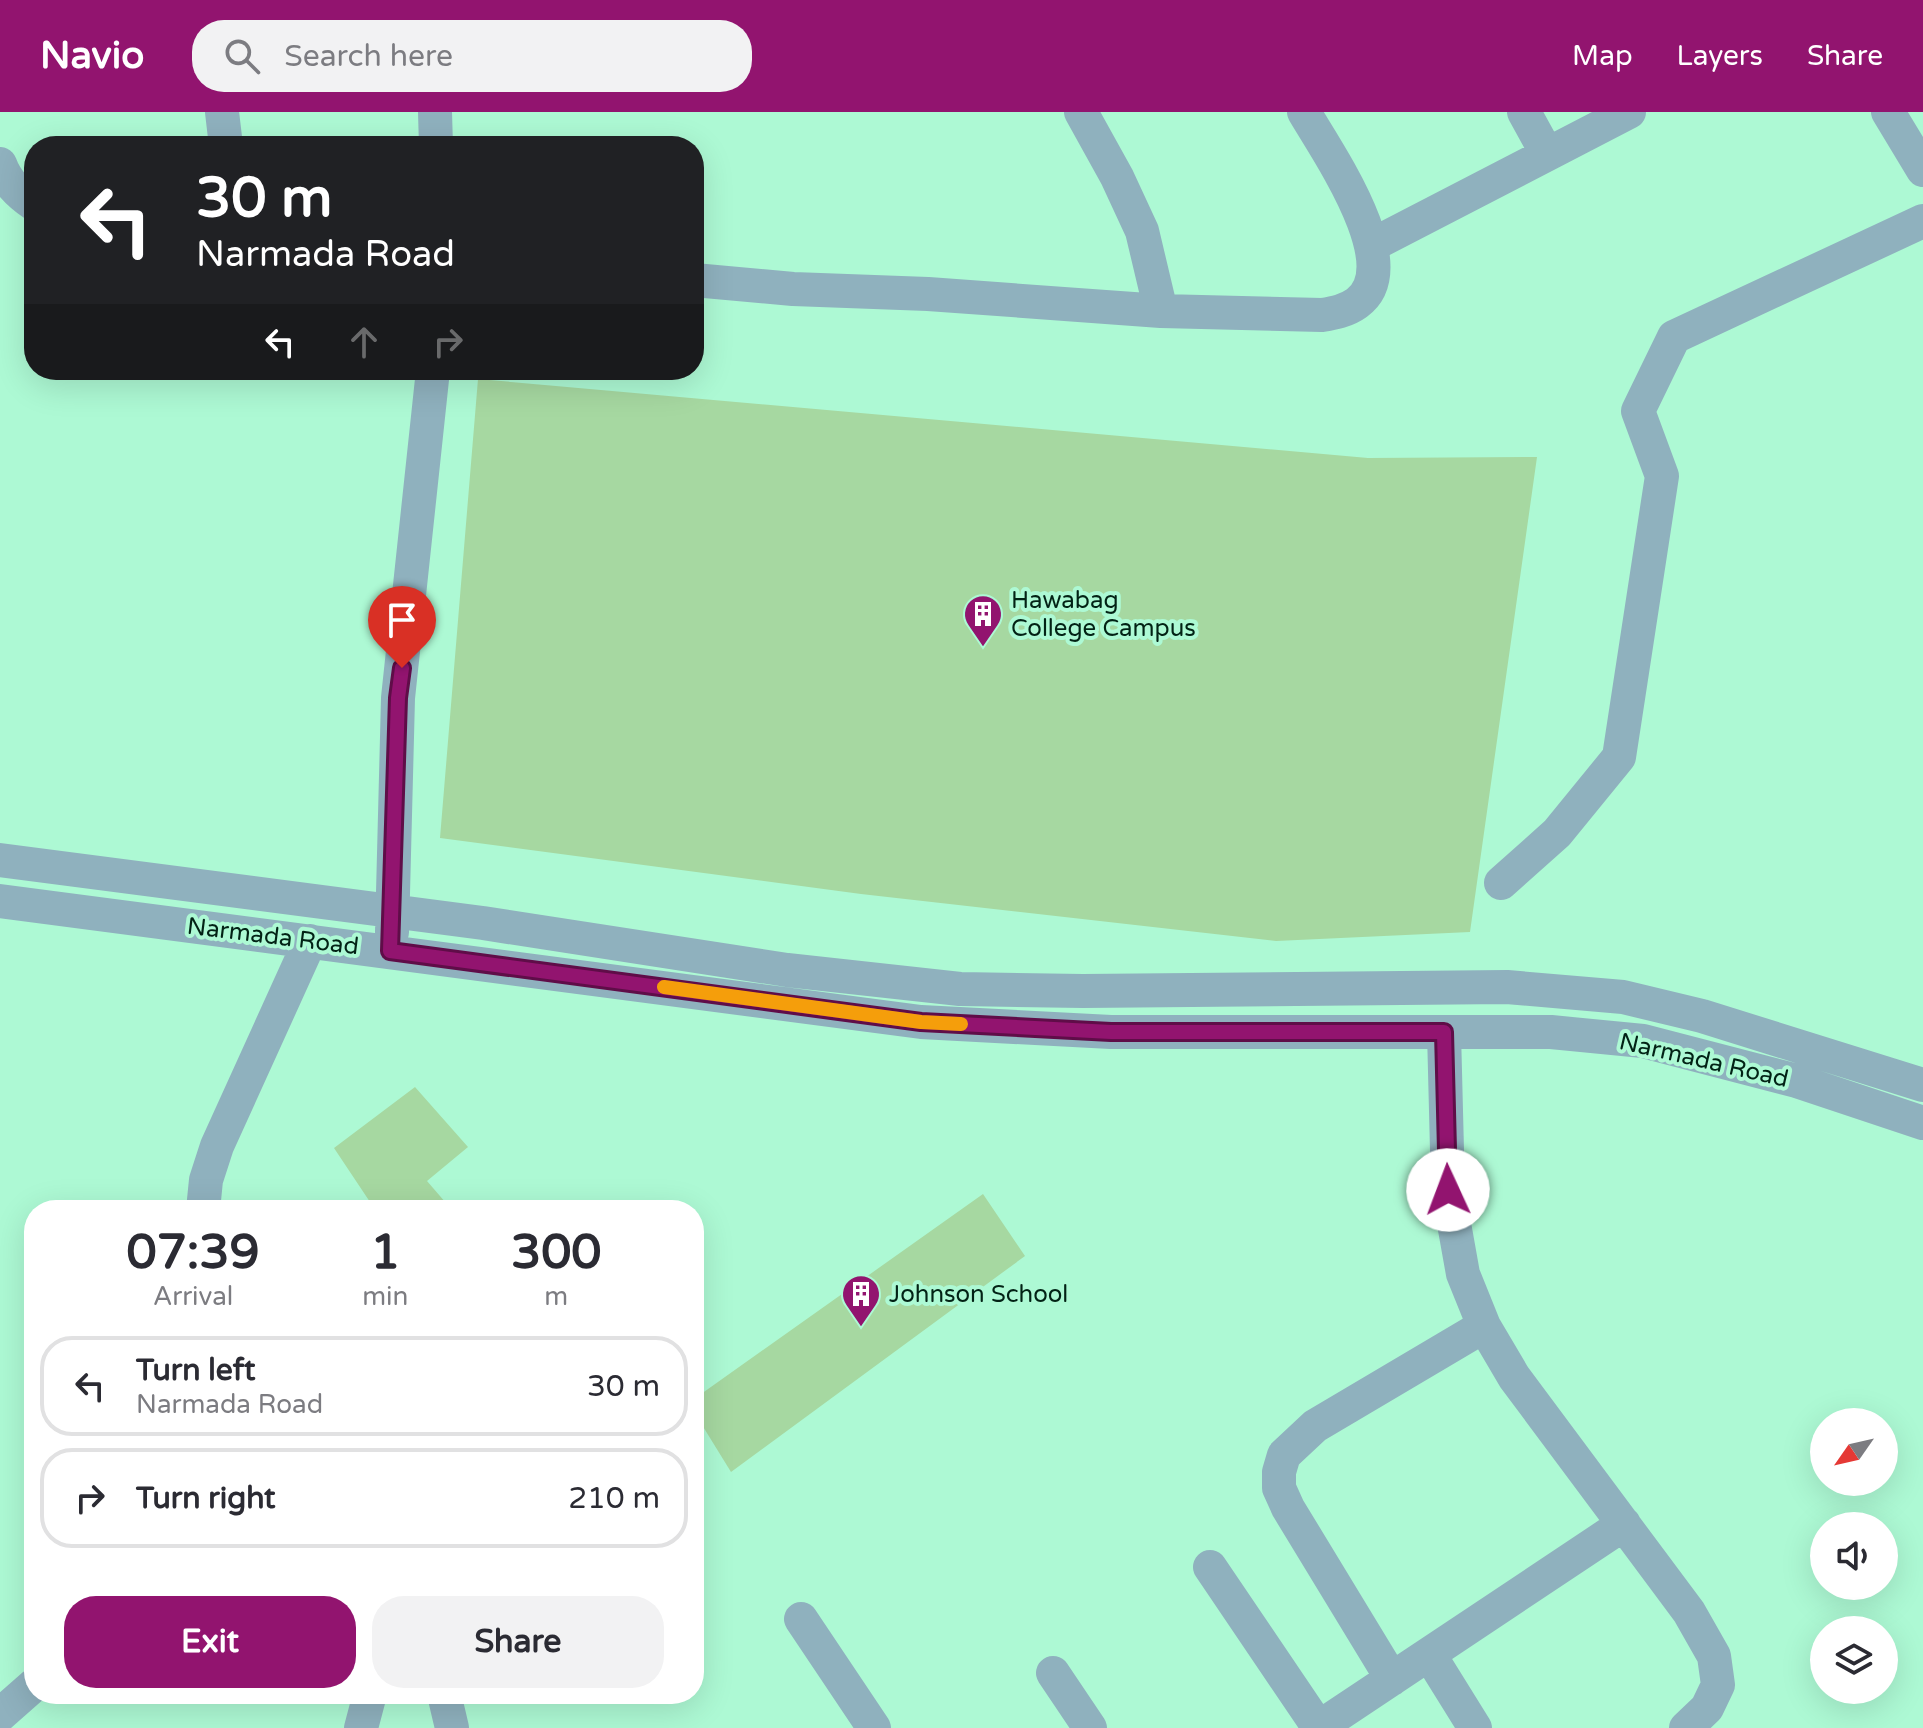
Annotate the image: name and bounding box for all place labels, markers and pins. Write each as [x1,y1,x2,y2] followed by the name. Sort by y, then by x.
[368,586,436,668] pin
[1011,586,1196,643] place label: Hawabag College Campus
[962,593,1004,648] building icon: Hawabag College Campus
[840,1273,882,1328] building icon: Johnson School
[889,1280,1068,1309] place label: Johnson School

